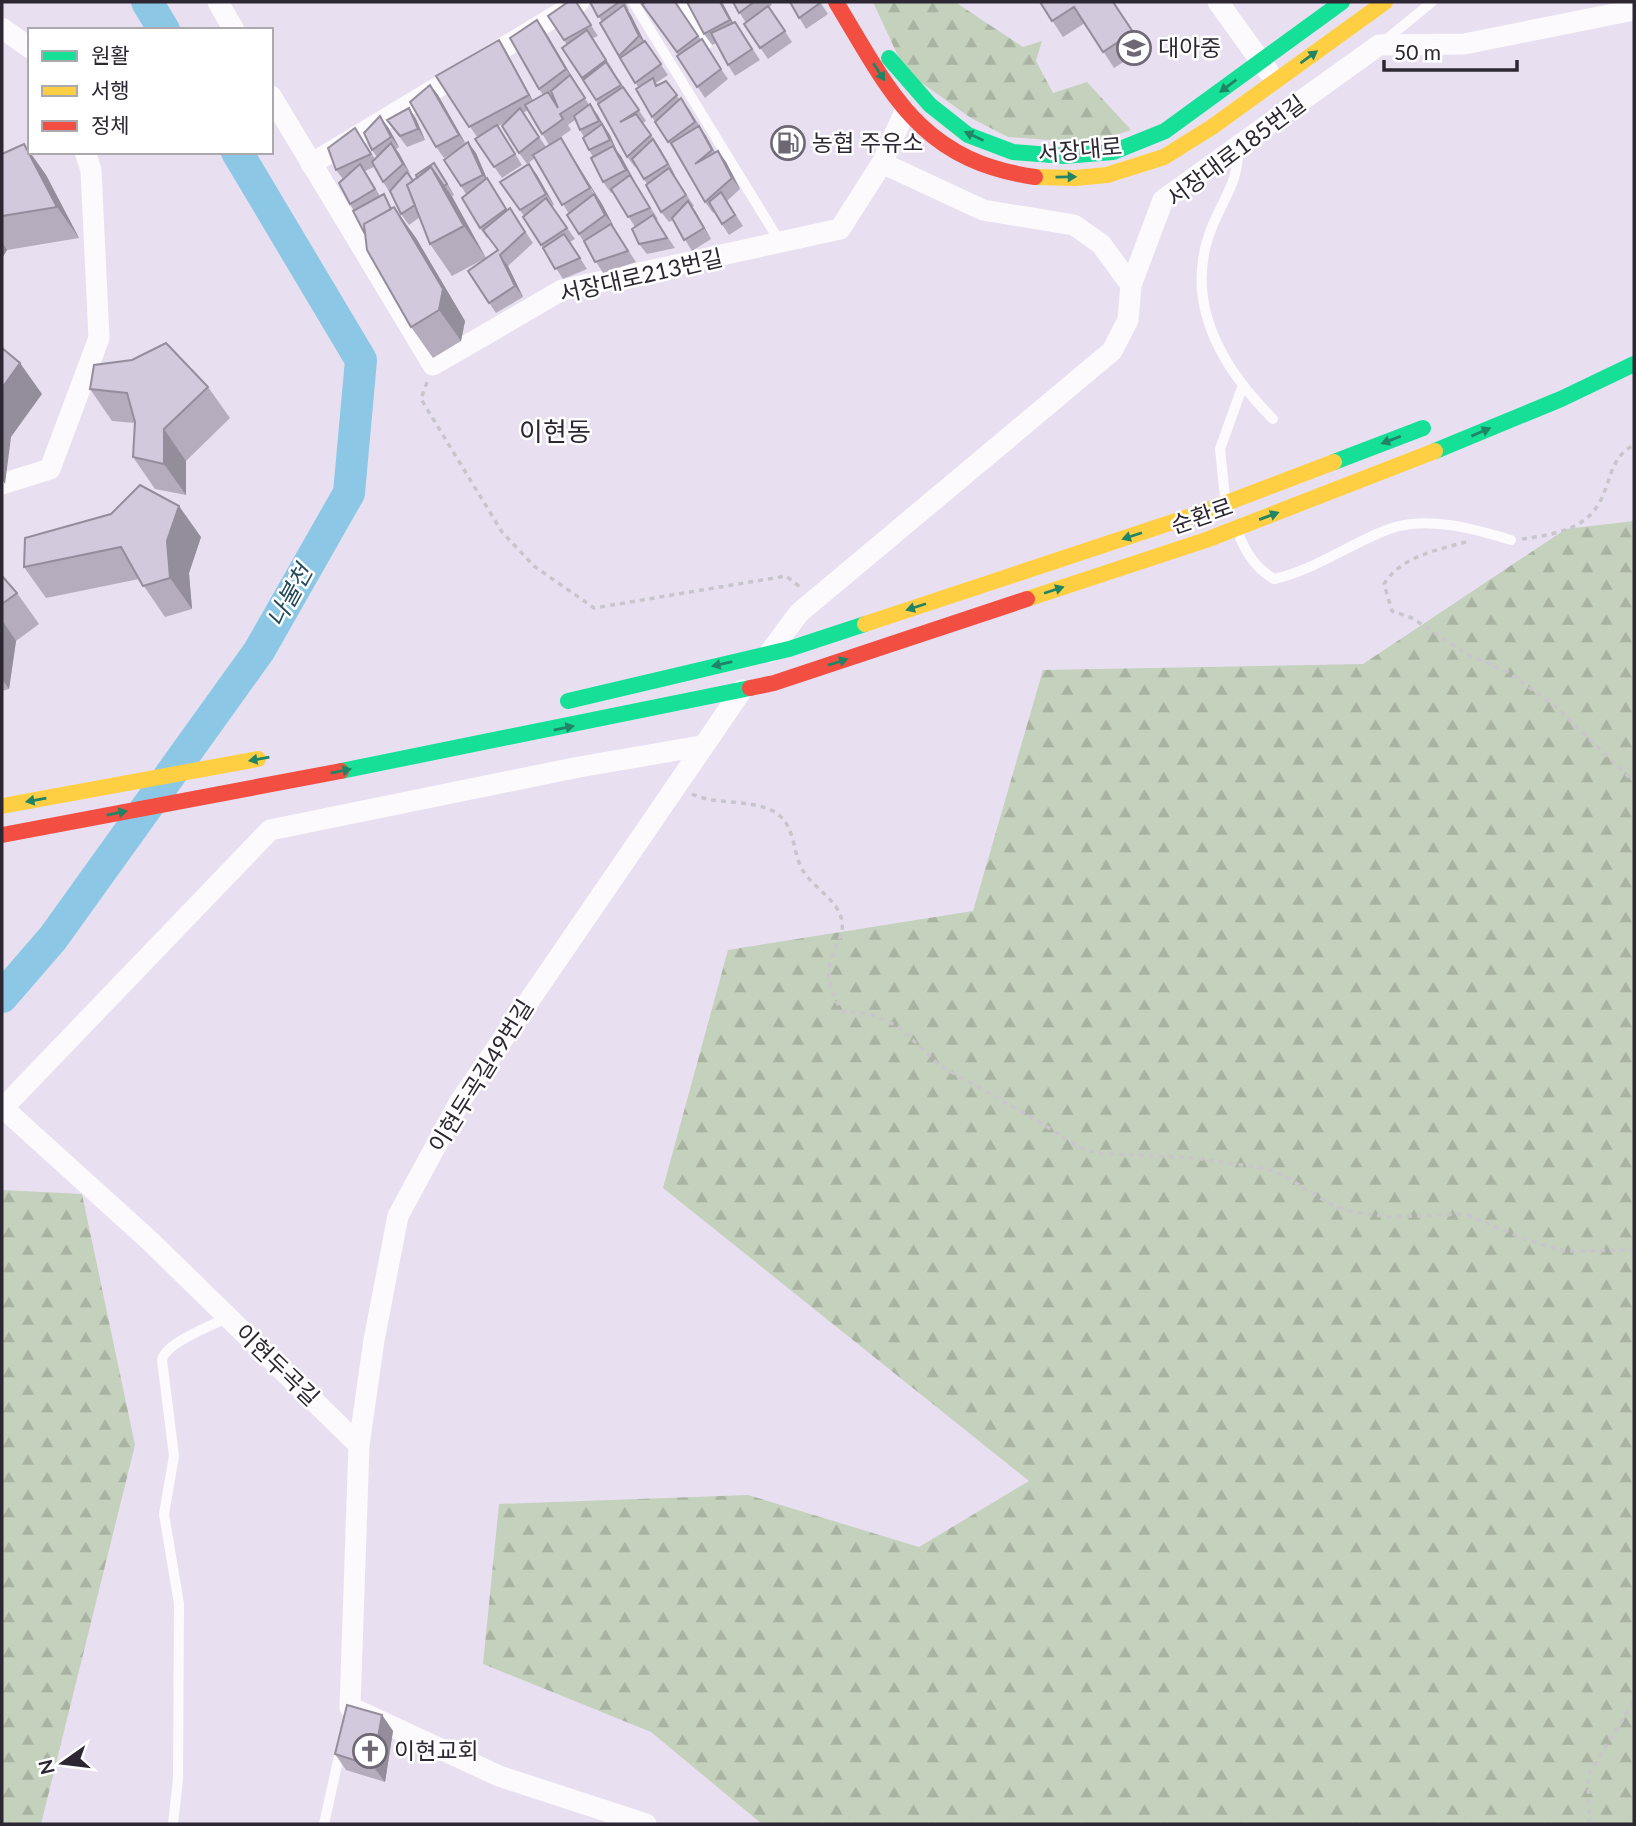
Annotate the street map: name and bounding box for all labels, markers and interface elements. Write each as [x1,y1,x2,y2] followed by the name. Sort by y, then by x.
[28,28,273,154] legend
[1384,28,1517,72] scale bar
[1115,29,1153,67] school or university icon: 대아중
[1158,33,1221,61] place label: 대아중
[1394,39,1441,64] text: 50 m
[91,42,130,67] text: 원활
[1300,50,1318,64] one-way arrow
[873,62,886,82] one-way arrow
[91,77,130,102] text: 서행
[1219,79,1237,93] one-way arrow
[1160,89,1311,212] street label: 서장대로185번길
[91,112,130,137] text: 정체
[769,124,807,162] fuel station icon: 농협 주유소
[812,128,924,156] place label: 농협 주유소
[964,130,984,142] one-way arrow
[1037,131,1123,167] street label: 서장대로
[1055,171,1077,183] one-way arrow
[556,243,725,307] street label: 서장대로213번길
[519,415,591,447] district label: 이현동
[1470,426,1491,437] one-way arrow
[1381,435,1402,446] one-way arrow
[1167,491,1236,539] street label: 순환로
[1259,510,1280,521] one-way arrow
[1121,531,1142,542] one-way arrow
[260,557,319,631] water label: 나불천
[1044,584,1065,595] one-way arrow
[905,602,926,613] one-way arrow
[828,656,849,666] one-way arrow
[711,659,733,670] one-way arrow
[553,722,575,733] one-way arrow
[248,754,270,765] one-way arrow
[330,765,352,776] one-way arrow
[25,794,47,805] one-way arrow
[106,807,128,818] one-way arrow
[422,994,538,1157] street label: 이현두곡길49번길
[230,1317,325,1411] street label: 이현두곡길
[28,1728,98,1798] north arrow
[351,1732,389,1770] church icon: 이현교회
[394,1736,479,1764] place label: 이현교회
[33,1757,59,1777] text: N

